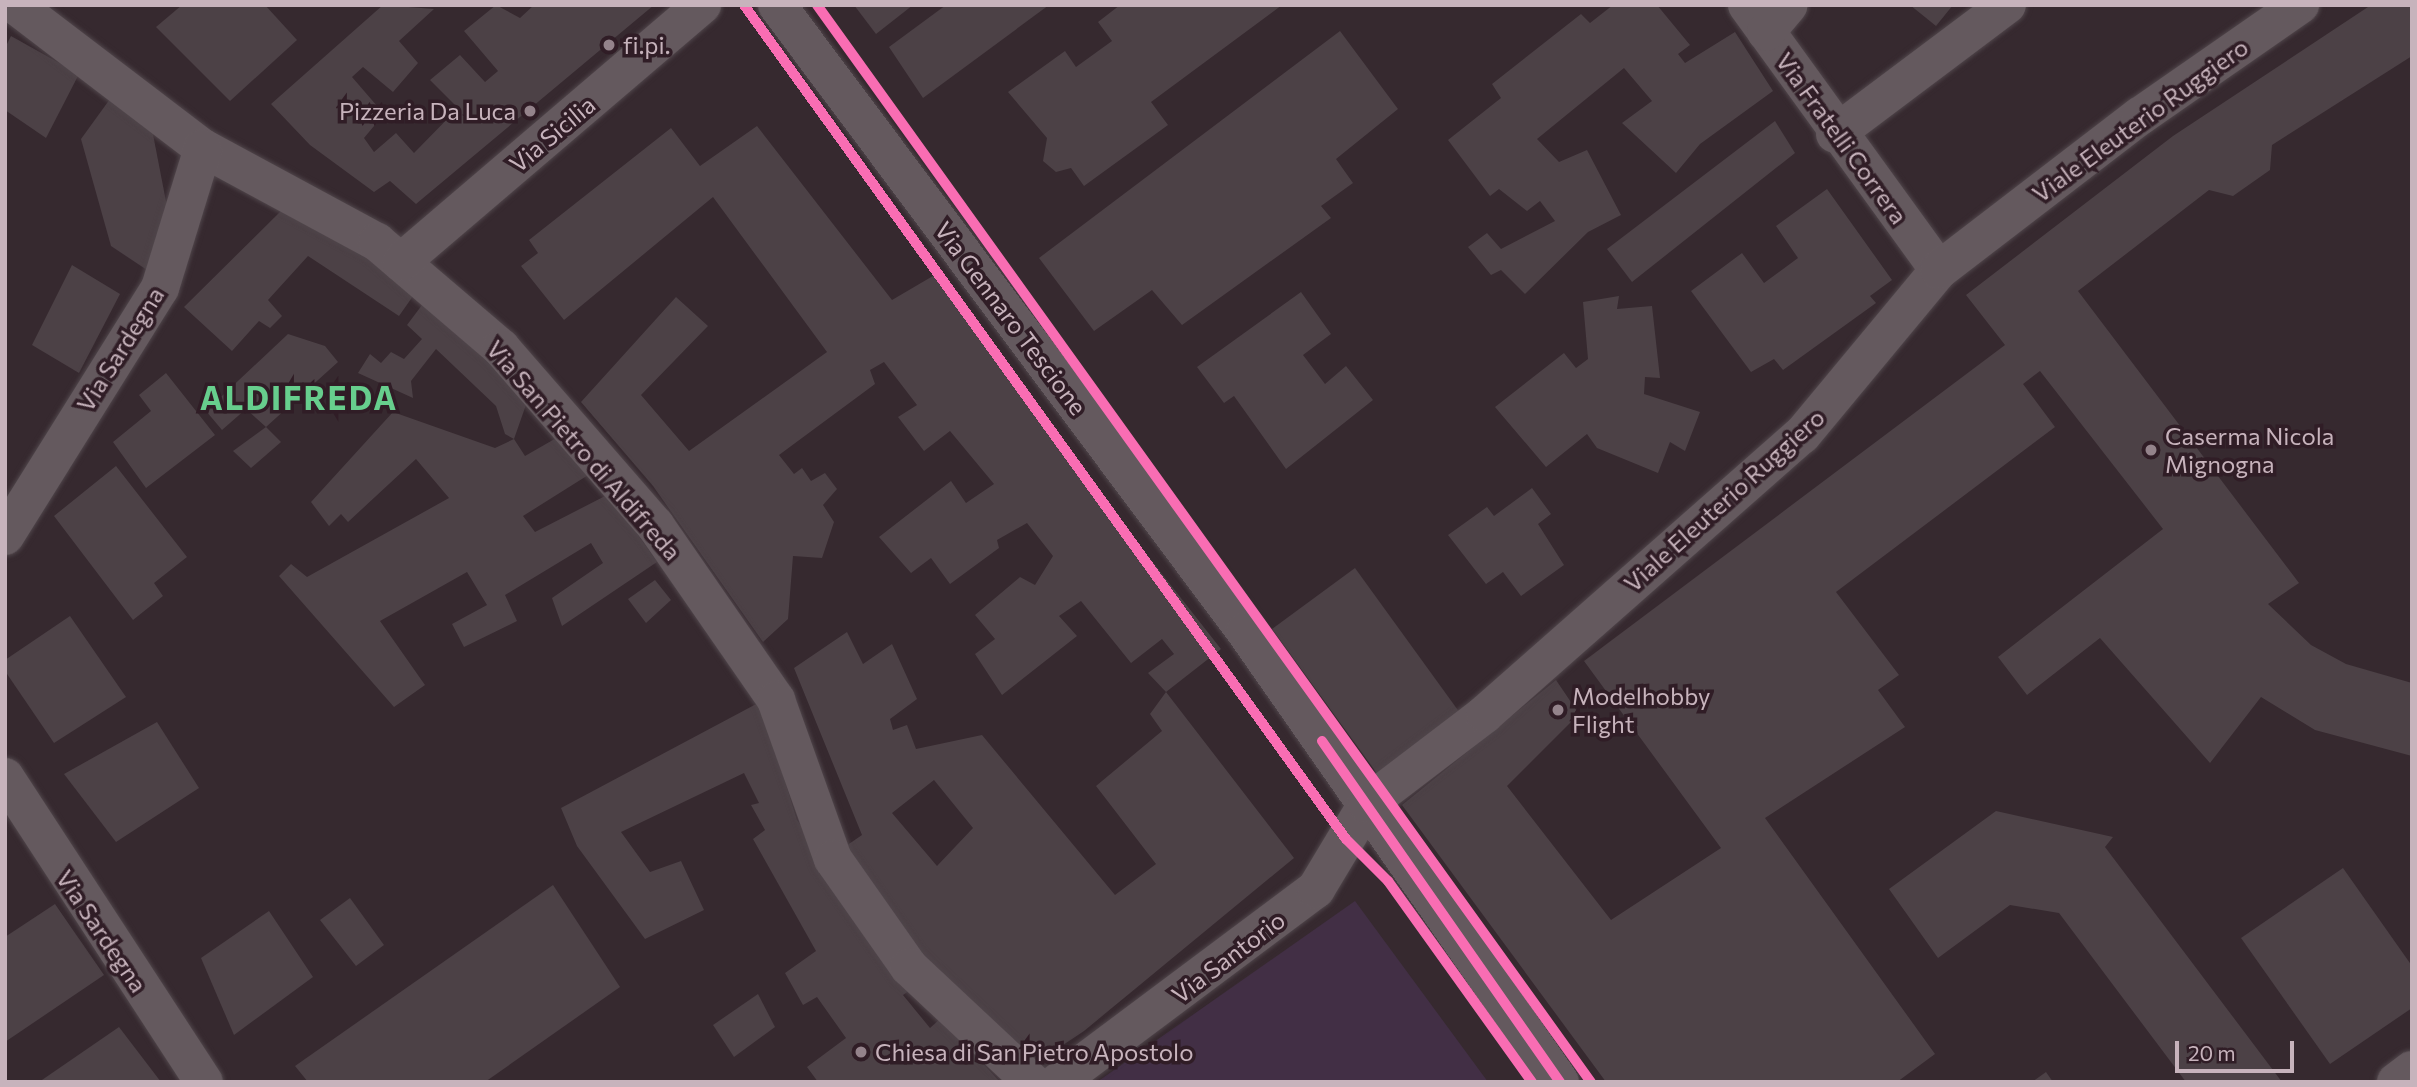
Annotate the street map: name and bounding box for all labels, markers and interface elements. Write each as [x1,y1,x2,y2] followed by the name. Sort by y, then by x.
[623,31,670,59] place label: fi.pi.
[2026,32,2254,208] street label: Viale Eleuterio Ruggiero
[601,37,617,53] marker: fi.pi.
[1770,47,1914,229] street label: Via Fratelli Correra
[503,90,601,178] street label: Via Sicilia
[339,97,516,125] place label: Pizzeria Da Luca
[522,103,538,119] marker: Pizzeria Da Luca
[929,216,1093,420] street label: Via Gennaro Tescione
[70,281,170,417] street label: Via Sardegna
[481,334,687,566] street label: Via San Pietro di Aldifreda
[201,378,397,416] district label: ALDIFREDA
[1618,402,1830,598] street label: Viale Eleuterio Ruggiero
[2165,422,2334,478] place label: Caserma Nicola Mignogna
[2143,442,2159,458] marker: Caserma Nicola Mignogna
[1572,682,1710,738] place label: Modelhobby Flight
[1550,702,1566,718] marker: Modelhobby Flight
[51,864,153,998] street label: Via Sardegna
[1166,905,1290,1009] street label: Via Santorio
[2179,1028,2298,1072] scale bar
[875,1038,1194,1066] place label: Chiesa di San Pietro Apostolo
[2188,1040,2236,1065] text: 20 m
[853,1044,869,1060] marker: Chiesa di San Pietro Apostolo

